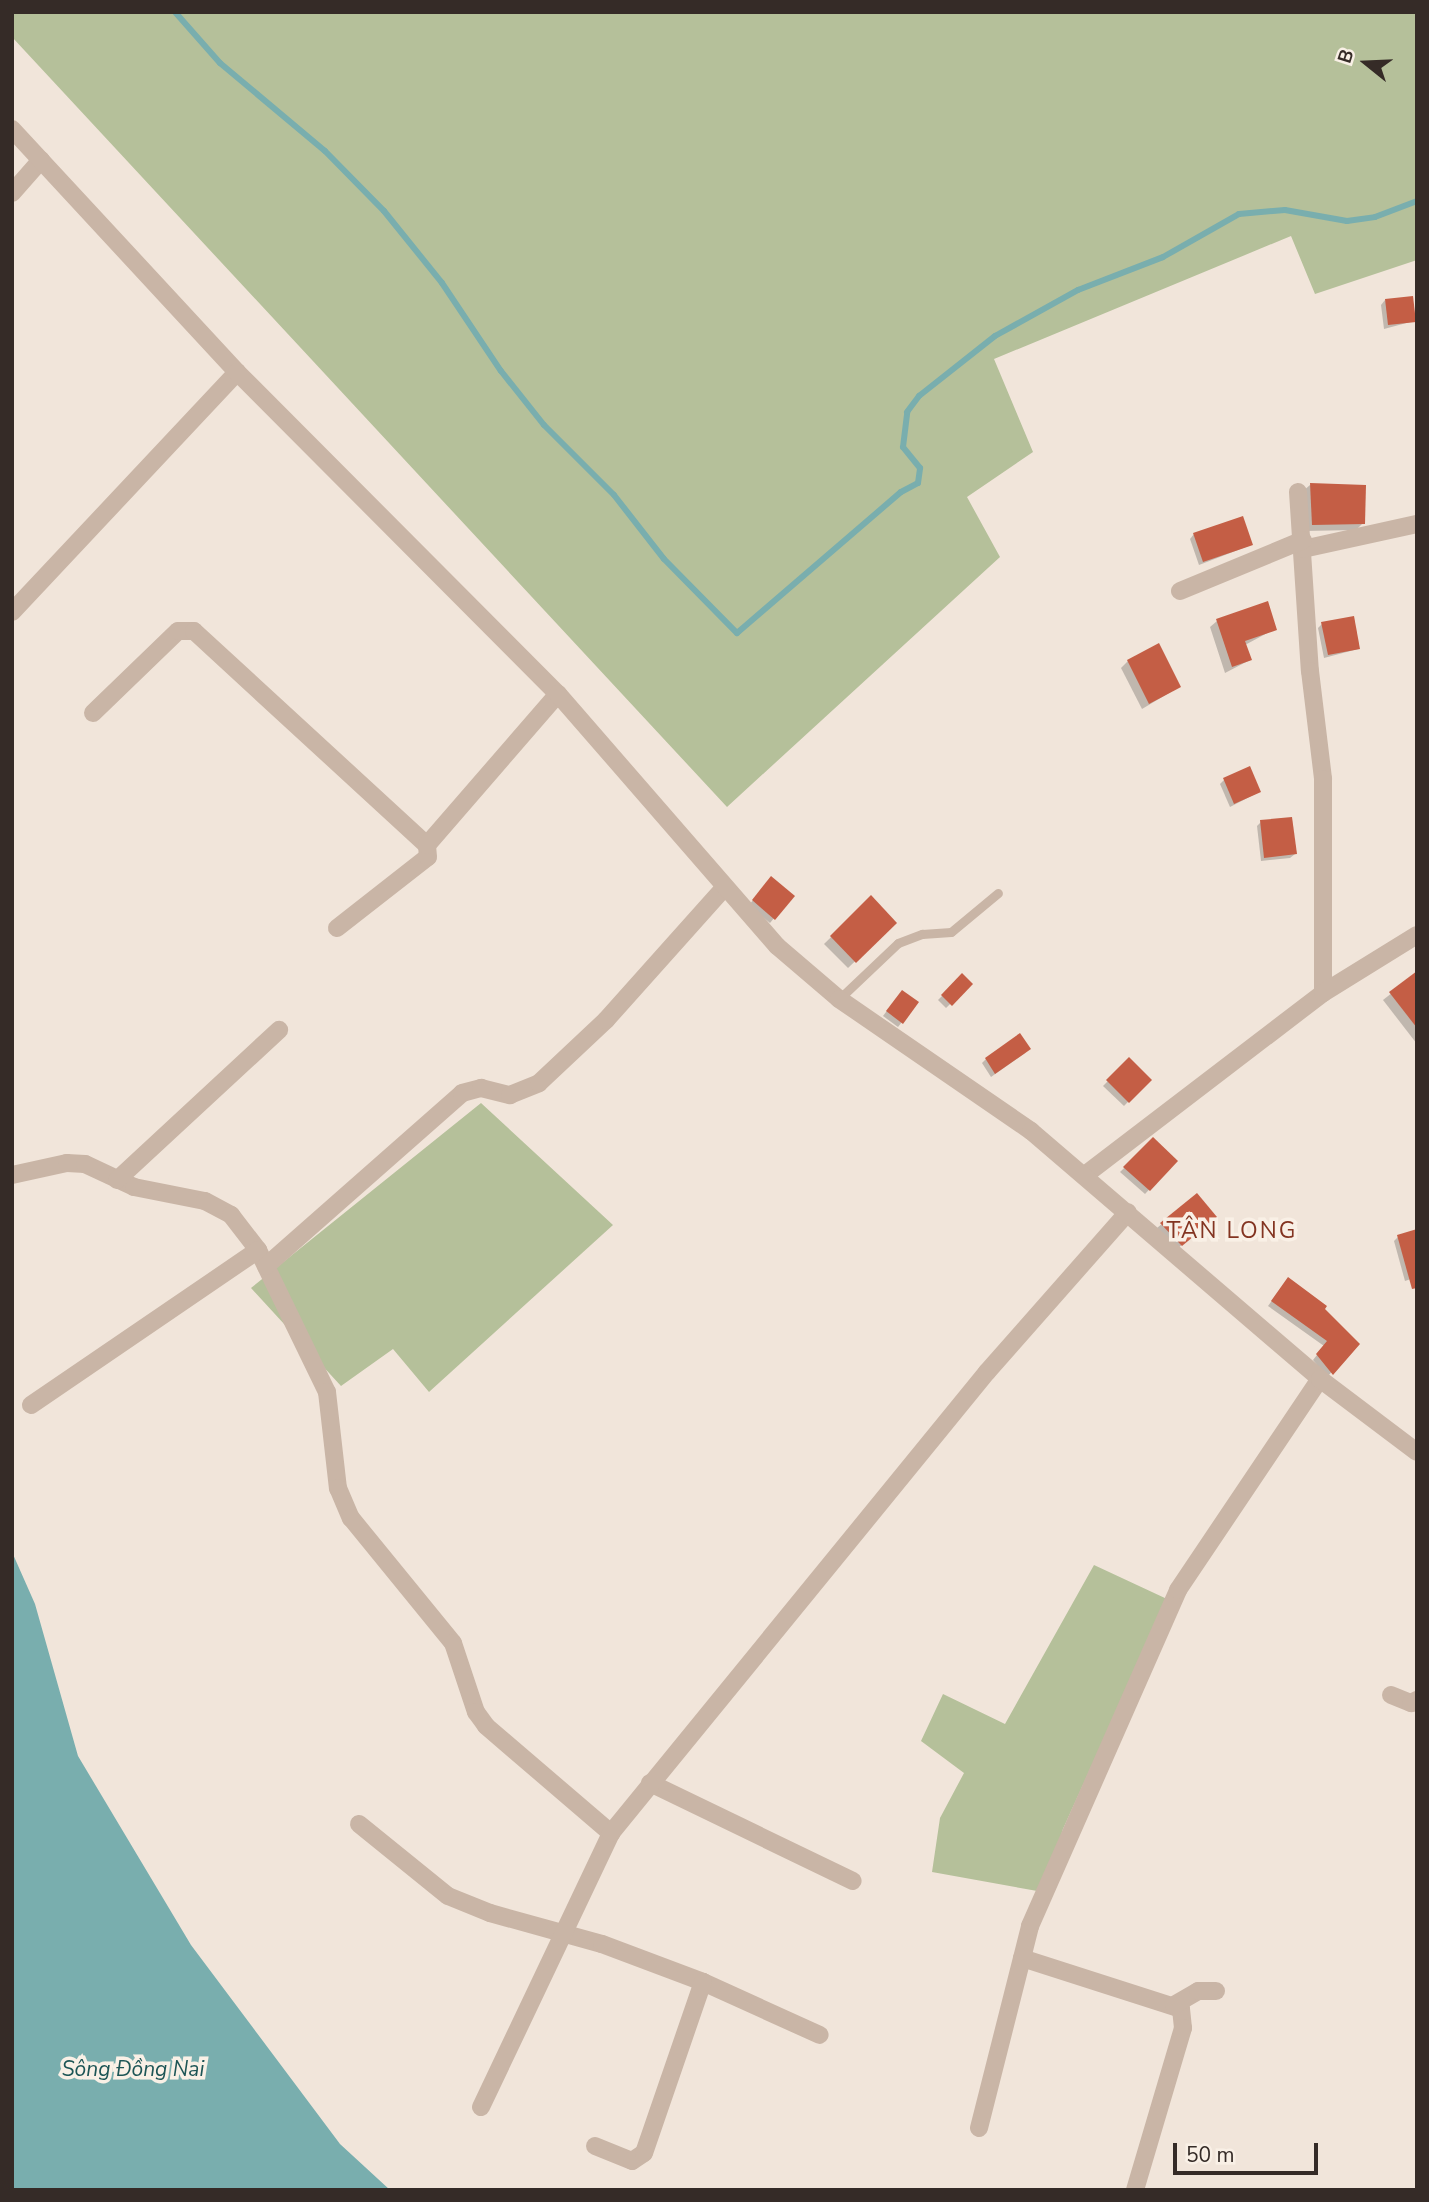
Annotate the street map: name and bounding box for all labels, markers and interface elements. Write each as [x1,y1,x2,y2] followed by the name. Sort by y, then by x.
[1331,28,1401,98] north arrow
[1332,46,1360,67] text: B
[1168,1217,1296,1245] district label: TÂN LONG
[62,2056,204,2082] water label: Sông Đồng Nai
[1177,2128,1322,2172] scale bar
[1186,2141,1235,2169] text: 50 m

